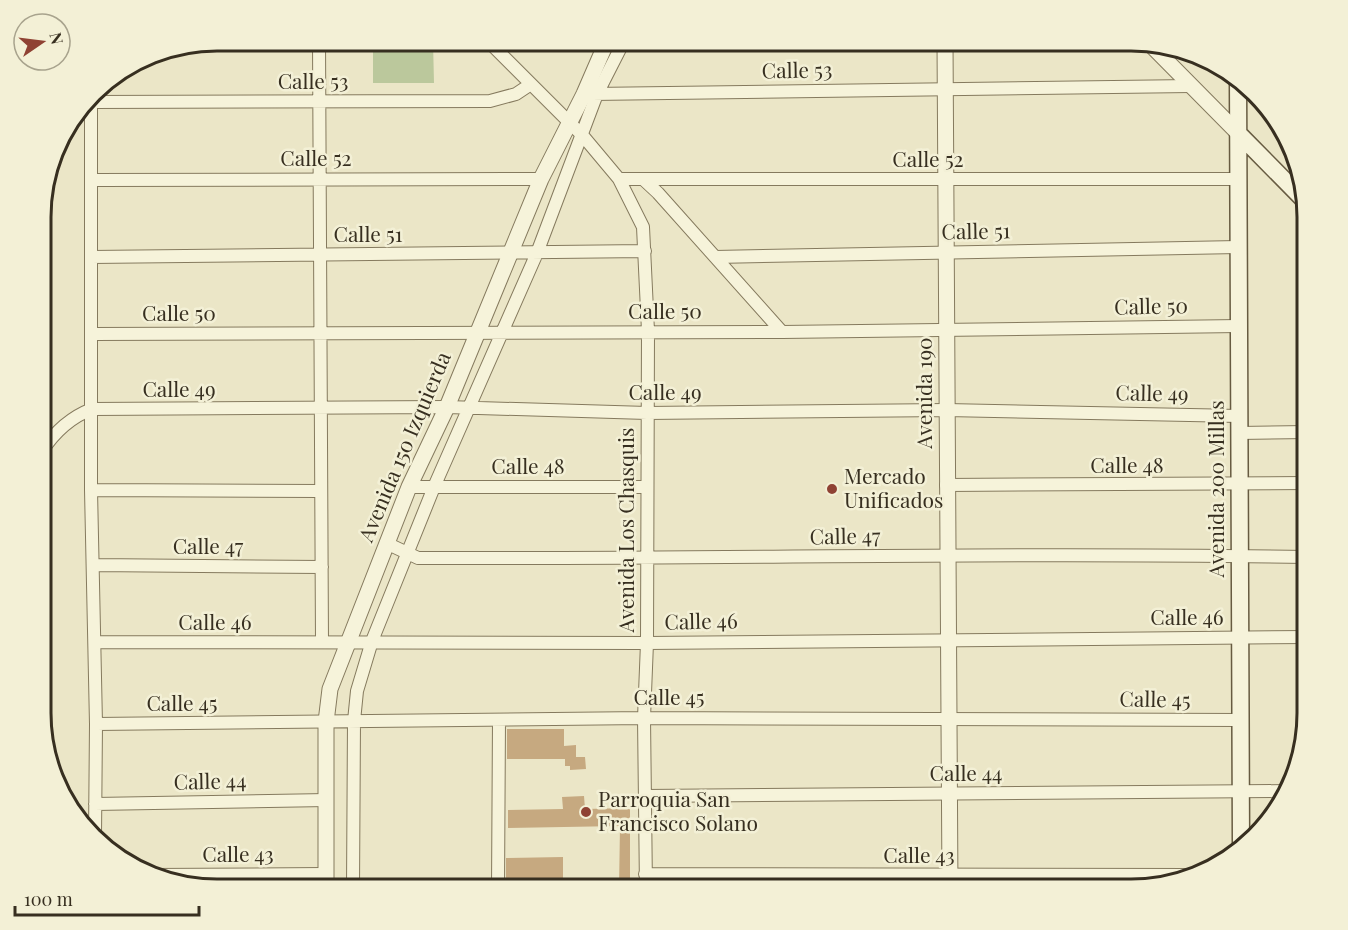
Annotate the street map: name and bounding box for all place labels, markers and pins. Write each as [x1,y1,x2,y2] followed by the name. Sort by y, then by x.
[844,461,944,513] place label: Mercado Unificados
[825,482,839,496] marker: Mercado Unificados
[598,784,758,836] place label: Parroquia San Francisco Solano
[579,805,593,819] marker: Parroquia San Francisco Solano

